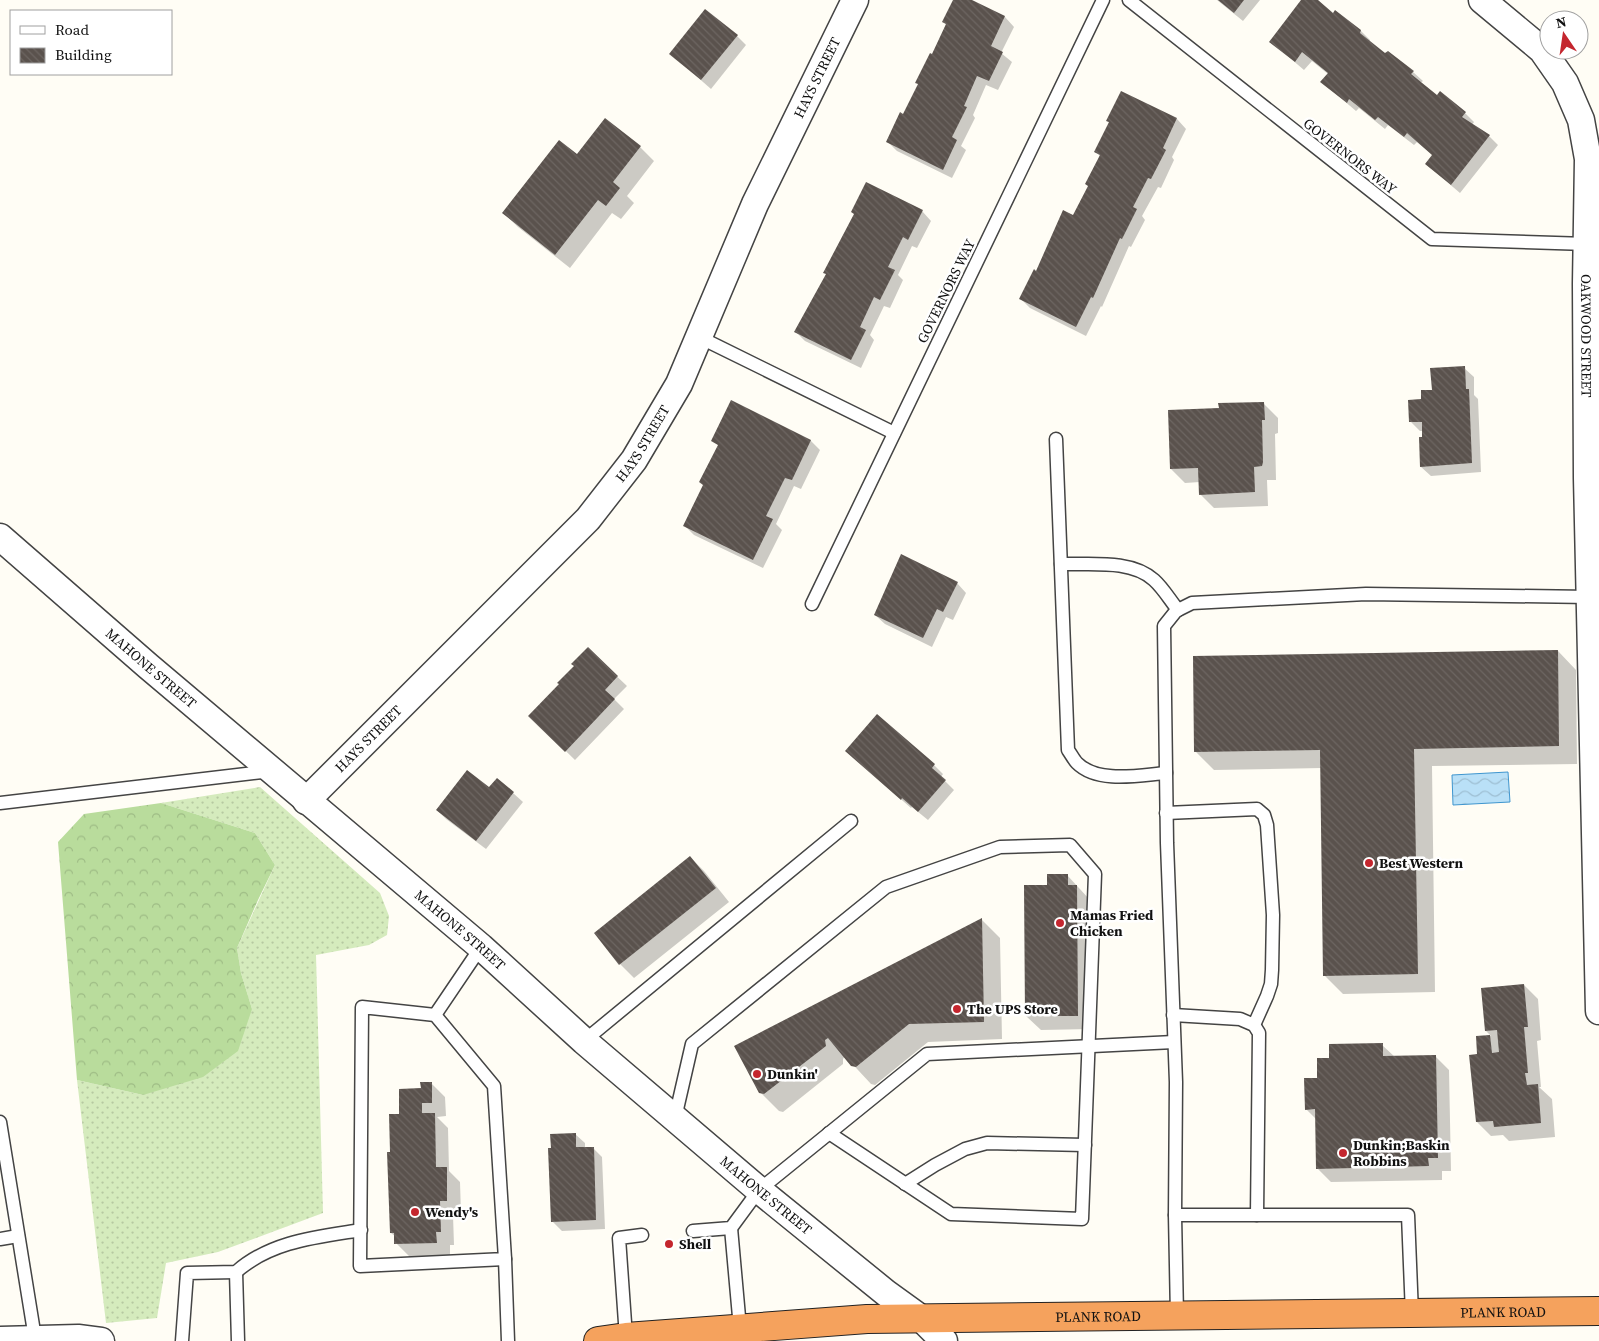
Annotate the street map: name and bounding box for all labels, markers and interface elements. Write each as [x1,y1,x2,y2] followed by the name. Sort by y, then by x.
[10,10,172,75] legend
[1539,10,1589,60] north arrow
[1554,11,1568,33] text: N
[55,19,89,40] text: Road
[789,33,845,122] street label: HAYS STREET
[55,44,112,65] text: Building
[1299,113,1401,199] street label: GOVERNORS WAY
[912,235,980,346] street label: GOVERNORS WAY
[1576,274,1597,398] street label: OAKWOOD STREET
[610,401,675,486] street label: HAYS STREET
[101,623,201,713] street label: MAHONE STREET
[330,700,407,777] street label: HAYS STREET
[1379,853,1464,873] place label: Best Western
[1363,857,1375,869] marker: Best Western
[410,885,510,975] street label: MAHONE STREET
[1070,905,1154,941] place label: Mamas Fried Chicken
[1054,917,1066,929] marker: Mamas Fried Chicken
[967,999,1058,1019] place label: The UPS Store
[951,1003,963,1015] marker: The UPS Store
[767,1064,818,1084] place label: Dunkin'
[751,1068,763,1080] marker: Dunkin'
[1353,1135,1450,1171] place label: Dunkin;Baskin Robbins
[1337,1147,1349,1159] marker: Dunkin;Baskin Robbins
[716,1151,817,1239] street label: MAHONE STREET
[425,1202,479,1222] place label: Wendy's
[409,1206,421,1218] marker: Wendy's
[679,1234,712,1254] place label: Shell
[663,1238,675,1250] marker: Shell
[1460,1302,1546,1323] street label: PLANK ROAD
[1055,1306,1141,1327] street label: PLANK ROAD

